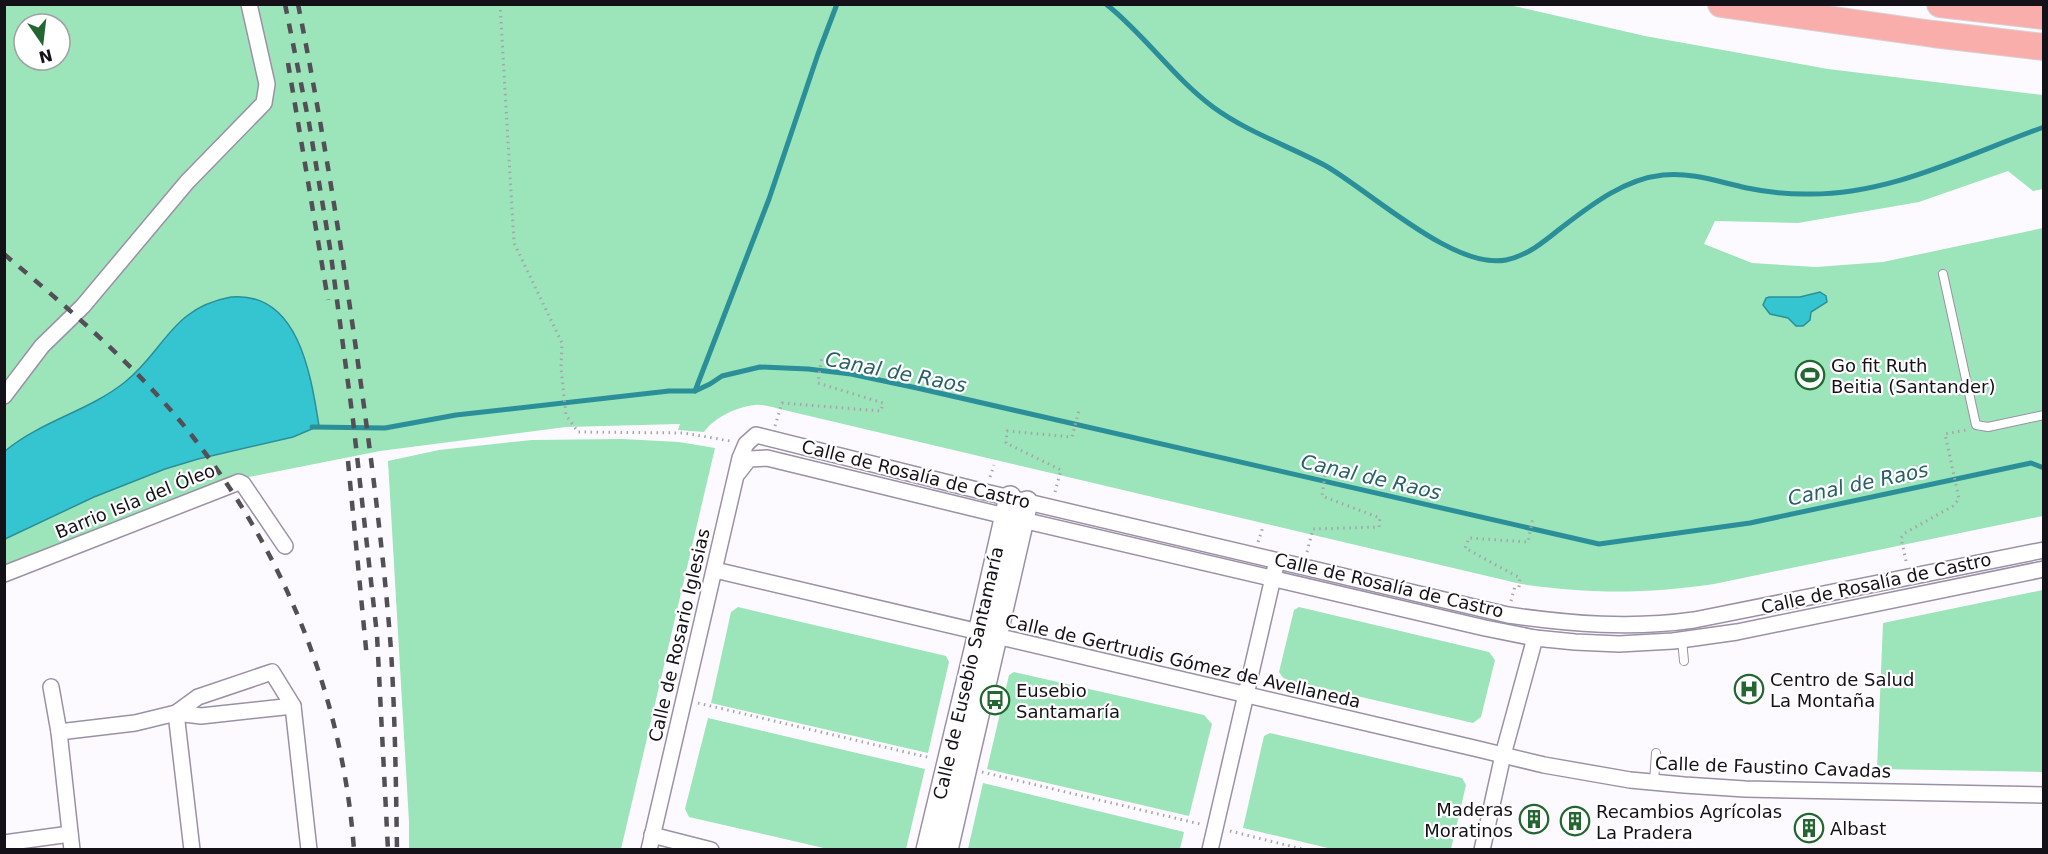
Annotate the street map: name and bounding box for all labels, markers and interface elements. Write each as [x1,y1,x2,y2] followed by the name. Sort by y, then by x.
[12,12,72,72] north arrow
[37,45,54,67] text: N
[823,347,969,397] water label: Canal de Raos
[1831,355,1996,397] place label: Go fit Ruth Beitia (Santander)
[1794,359,1826,391] sports icon: Go fit Ruth Beitia (Santander)
[800,435,1032,513] street label: Calle de Rosalía de Castro
[1299,449,1443,505] water label: Canal de Raos
[1785,457,1931,511] water label: Canal de Raos
[52,459,218,543] street label: Barrio Isla del Óleo
[644,526,714,744] street label: Calle de Rosario Iglesias
[929,544,1007,802] street label: Calle de Eusebio Santamaría
[1272,548,1506,622] street label: Calle de Rosalía de Castro
[1759,548,1993,618] street label: Calle de Rosalía de Castro
[1003,610,1363,712] street label: Calle de Gertrudis Gómez de Avellaneda
[1770,669,1914,711] place label: Centro de Salud La Montaña
[1733,673,1765,705] hospital icon: Centro de Salud La Montaña
[1016,680,1120,722] place label: Eusebio Santamaría
[979,684,1011,716] bus stop icon: Eusebio Santamaría
[1654,752,1892,782] street label: Calle de Faustino Cavadas
[1424,799,1513,841] place label: Maderas Moratinos
[1596,801,1782,843] place label: Recambios Agrícolas La Pradera
[1518,803,1550,835] building icon: Maderas Moratinos
[1559,805,1591,837] building icon: Recambios Agrícolas La Pradera
[1793,812,1825,844] building icon: Albast
[1830,818,1886,839] place label: Albast

